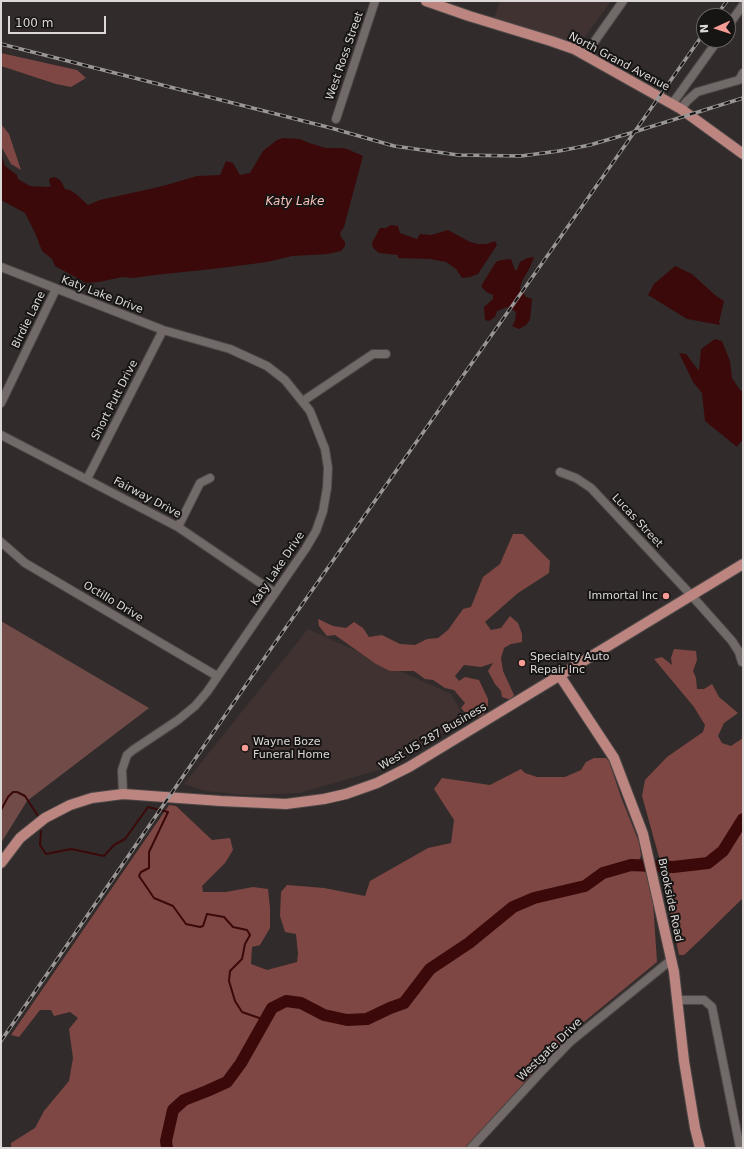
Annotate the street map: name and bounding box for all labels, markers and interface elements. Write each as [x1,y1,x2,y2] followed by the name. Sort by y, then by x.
[10,8,108,34] scale bar
[696,8,736,48] north arrow
[324,10,366,102] street label: West Ross Street
[15,16,53,30] text: 100 m
[698,24,711,34] text: N
[566,30,672,94] street label: North Grand Avenue
[266,195,324,209] water label: Katy Lake
[59,273,145,317] street label: Katy Lake Drive
[10,289,48,351] street label: Birdie Lane
[89,358,141,442] street label: Short Putt Drive
[111,475,183,521] street label: Fairway Drive
[609,492,665,550] street label: Lucas Street
[248,529,308,609] street label: Katy Lake Drive
[81,579,145,625] street label: Octillo Drive
[588,589,658,603] place label: Immortal Inc
[661,591,671,601] marker: Immortal Inc
[530,650,609,676] place label: Specialty Auto Repair Inc
[517,658,527,668] marker: Specialty Auto Repair Inc
[377,701,489,773] street label: West US 287 Business
[253,735,330,761] place label: Wayne Boze Funeral Home
[240,743,250,753] marker: Wayne Boze Funeral Home
[655,857,685,943] street label: Brookside Road
[515,1016,585,1084] street label: Westgate Drive

